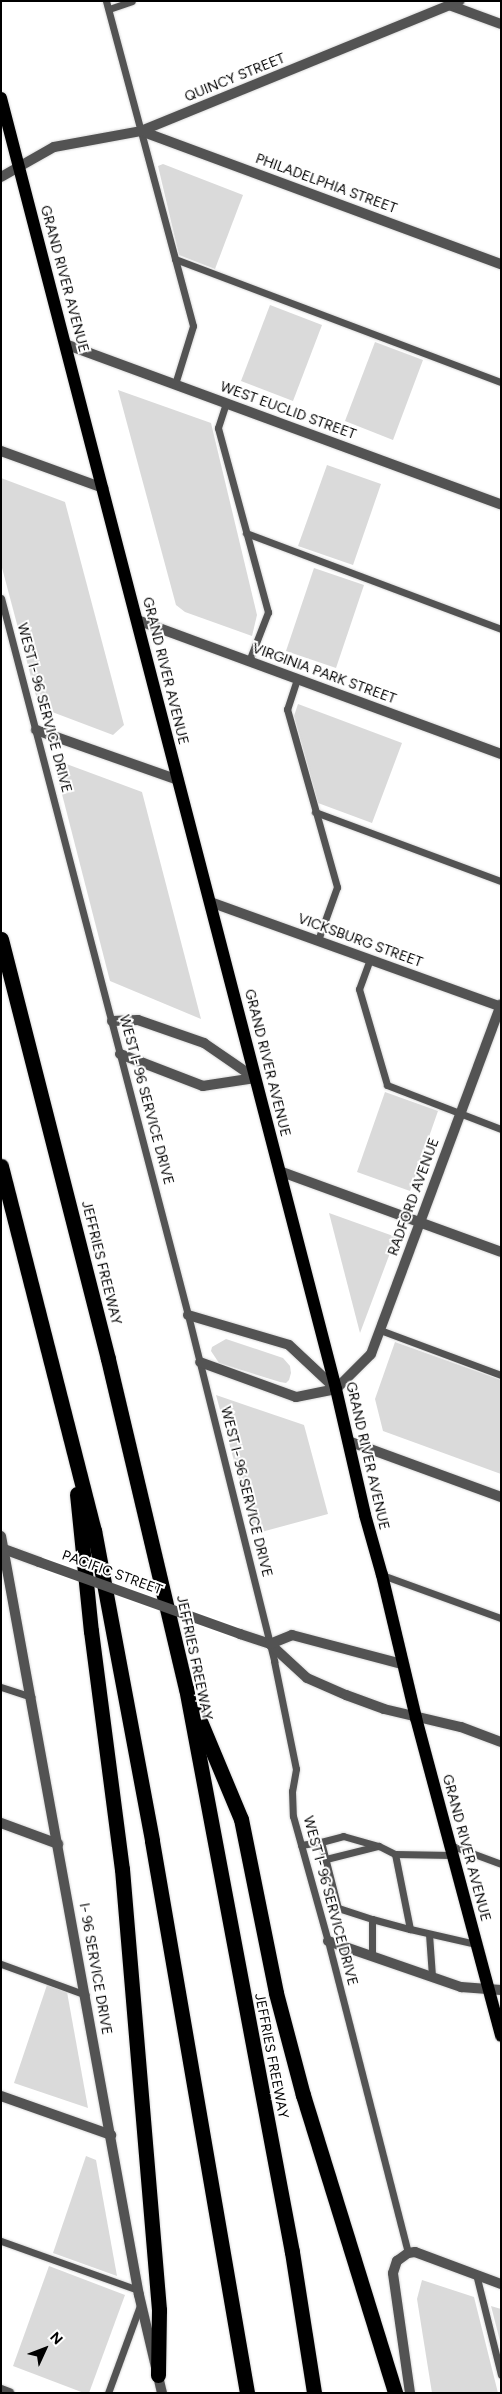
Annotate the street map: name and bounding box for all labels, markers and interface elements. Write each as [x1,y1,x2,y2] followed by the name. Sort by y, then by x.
[182,50,288,106] street label: QUINCY STREET
[253,151,399,217] street label: PHILADELPHIA STREET
[36,204,92,354] street label: GRAND RIVER AVENUE
[218,379,358,443] street label: WEST EUCLID STREET
[139,595,191,747] street label: GRAND RIVER AVENUE
[13,621,75,795] street label: WEST I- 96 SERVICE DRIVE
[250,640,398,708] street label: VIRGINIA PARK STREET
[295,911,425,971] street label: VICKSBURG STREET
[241,987,293,1139] street label: GRAND RIVER AVENUE
[115,1013,177,1187] street label: WEST I- 96 SERVICE DRIVE
[385,1136,443,1258] street label: RADFORD AVENUE
[77,1199,125,1327] street label: JEFFRIES FREEWAY
[342,1380,392,1532] street label: GRAND RIVER AVENUE
[217,1405,275,1579] street label: WEST I- 96 SERVICE DRIVE
[60,1547,164,1599] street label: PACIFIC STREET
[173,1594,215,1722] street label: JEFFRIES FREEWAY
[438,1773,494,1923] street label: GRAND RIVER AVENUE
[299,1814,361,1988] street label: WEST I- 96 SERVICE DRIVE
[75,1902,115,2036] street label: I- 96 SERVICE DRIVE
[251,1992,291,2120] street label: JEFFRIES FREEWAY
[20,2324,70,2374] north arrow
[46,2329,66,2348] text: N

